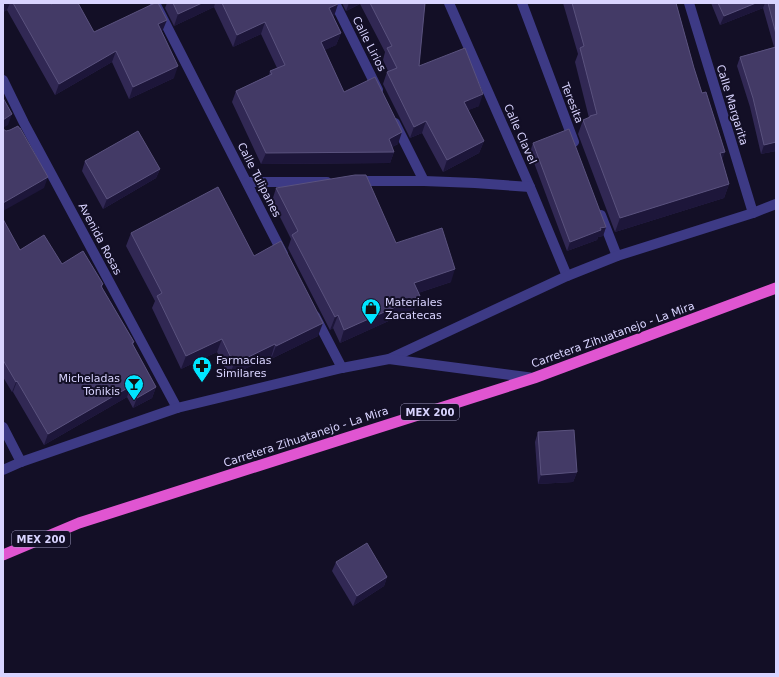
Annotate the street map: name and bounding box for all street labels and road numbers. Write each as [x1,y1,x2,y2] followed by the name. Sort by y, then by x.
[350,14,389,74] street label: Calle Lirios
[714,63,750,147] street label: Calle Margarita
[558,80,586,125] street label: Teresita
[501,102,539,166] street label: Calle Clavel
[235,140,284,220] street label: Calle Tulipanes
[76,201,125,277] street label: Avenida Rosas
[530,299,696,371] street label: Carretera Zihuatanejo - La Mira
[222,404,390,470] street label: Carretera Zihuatanejo - La Mira
[401,404,459,420] road number: MEX 200
[12,531,70,547] road number: MEX 200

